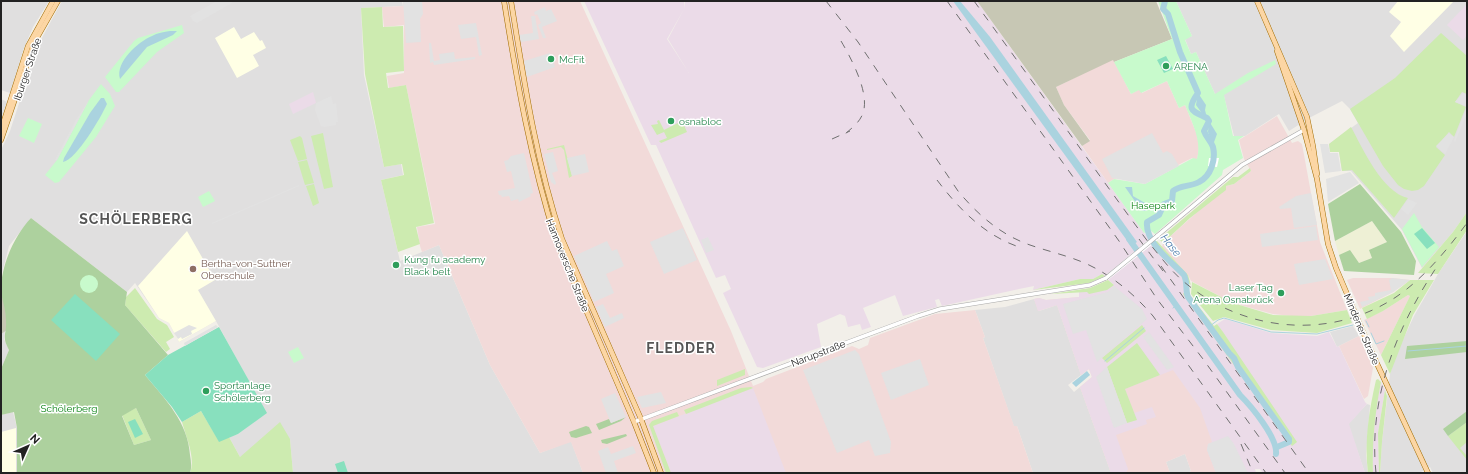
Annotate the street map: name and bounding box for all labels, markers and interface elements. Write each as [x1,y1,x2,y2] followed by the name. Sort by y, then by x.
[12,36,43,102] street label: Iburger Straße
[546,54,556,64] marker: McFit
[559,54,585,65] place label: McFit
[1161,61,1171,71] marker: ARENA
[1174,61,1208,72] place label: ARENA
[666,116,676,126] marker: osnabloc
[679,116,722,127] place label: osnabloc
[1131,200,1176,211] park label: Hasepark
[79,210,193,227] district label: SCHÖLERBERG
[544,217,591,313] street label: Hannoversche Straße
[1158,231,1184,259] water label: Hase
[404,254,486,277] place label: Kung fu academy Black belt
[201,258,291,281] place label: Bertha-von-Suttner Oberschule
[391,260,401,270] marker: Kung fu academy Black belt
[188,264,198,274] marker: Bertha-von-Suttner Oberschule
[1193,282,1274,305] place label: Laser Tag Arena Osnabrück
[1276,288,1286,298] marker: Laser Tag Arena Osnabrück
[1342,292,1382,366] street label: Mindener Straße
[789,338,847,369] street label: Narupstraße
[646,340,716,356] district label: FLEDDER
[214,380,271,403] place label: Sportanlage Schölerberg
[201,386,211,396] marker: Sportanlage Schölerberg
[40,403,98,414] park label: Schölerberg
[8,426,48,466] north arrow
[27,432,42,447] text: N

